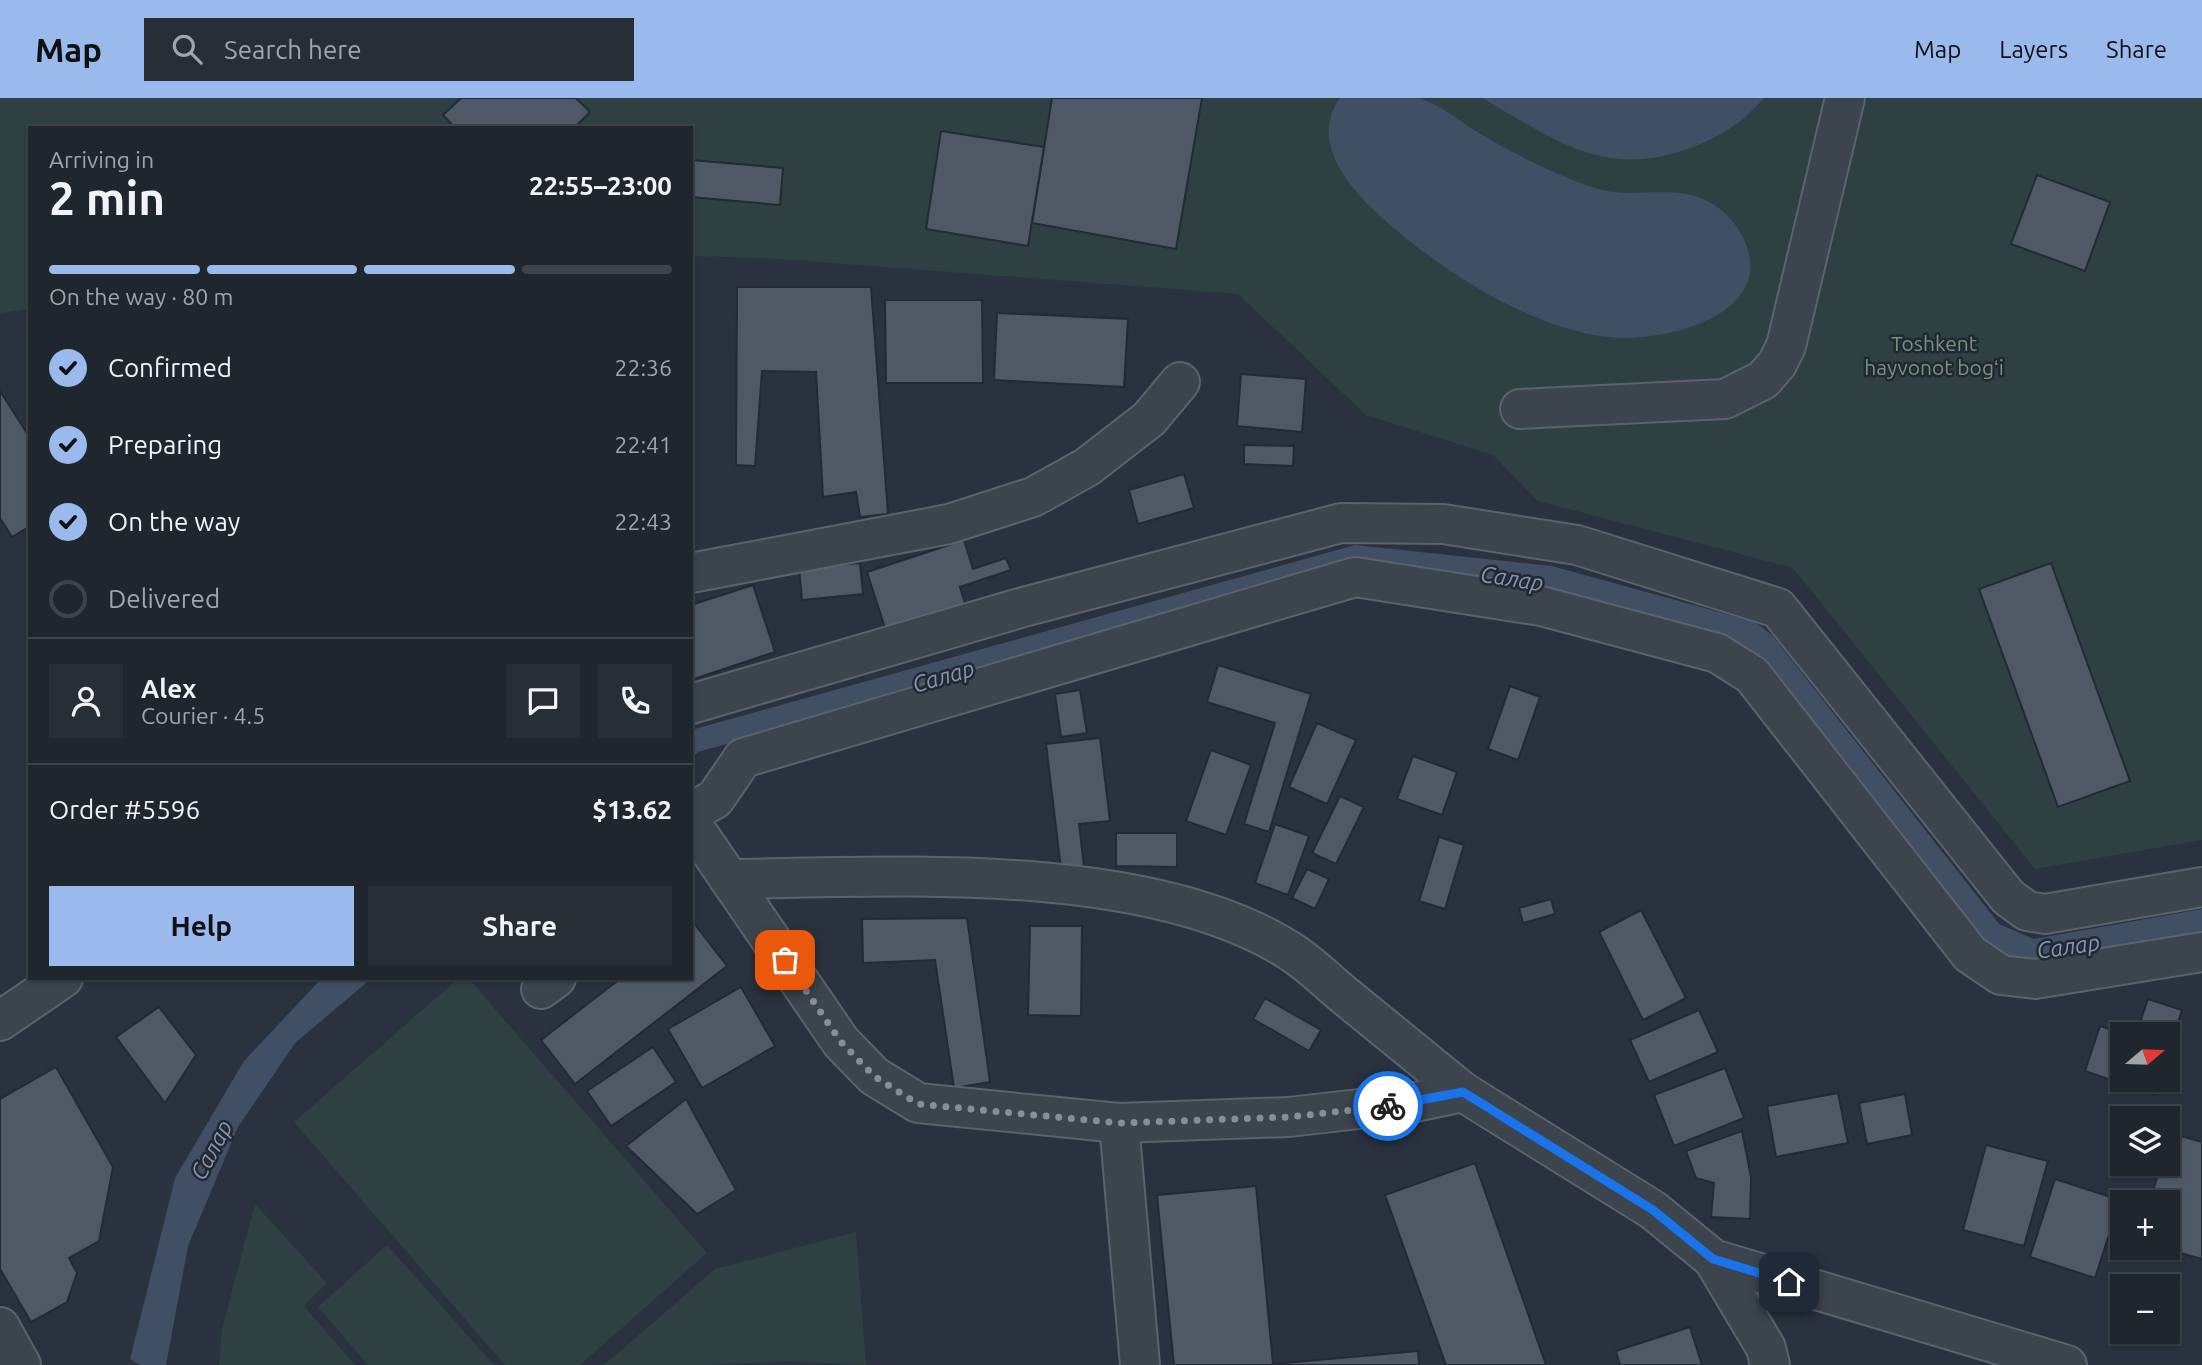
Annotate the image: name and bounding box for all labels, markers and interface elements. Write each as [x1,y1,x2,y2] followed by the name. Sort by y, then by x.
[144,18,634,81] search box
[168,30,206,68] icon: search
[35,31,102,68] text: Map
[224,35,362,64] text: Search here
[1914,36,1961,63] text: Map
[1999,36,2068,63] text: Layers
[2106,36,2167,63] text: Share
[49,147,154,172] text: Arriving in
[529,171,672,200] text: 22:55–23:00
[49,172,165,224] text: 2 min
[49,284,233,309] text: On the way · 80 m
[1864,331,2004,379] park label: Toshkent hayvonot bogʻi
[49,349,87,387] icon: check
[108,353,232,382] text: Confirmed
[614,355,672,380] text: 22:36
[49,426,87,464] icon: check
[108,430,222,459] text: Preparing
[614,432,672,457] text: 22:41
[49,503,87,541] icon: check
[108,507,240,536] text: On the way
[614,509,672,534] text: 22:43
[1479,561,1545,595] water label: Салар
[108,584,220,613] text: Delivered
[909,655,977,697] water label: Салар
[49,664,123,738] button: person
[506,664,580,738] button: chat
[598,664,672,738] button: phone
[141,674,196,703] text: Alex
[141,703,265,728] text: Courier · 4.5
[49,795,200,824] text: Order #5596
[592,795,672,824] text: $13.62
[49,886,354,966] button: Help
[368,886,672,966] button: Share
[2035,929,2101,963] water label: Салар
[755,930,815,990] pin
[766,941,804,979] icon: bag
[2110,1022,2180,1092] north arrow
[2110,1022,2180,1344] map controls
[1353,1071,1423,1141] courier
[1369,1087,1407,1125] icon: bike
[2110,1106,2180,1176] button: layers
[185,1116,237,1184] water label: Салар
[2110,1190,2180,1260] button: +
[1759,1252,1819,1312] pin
[1770,1263,1808,1301] icon: home
[2110,1274,2180,1344] button: −

